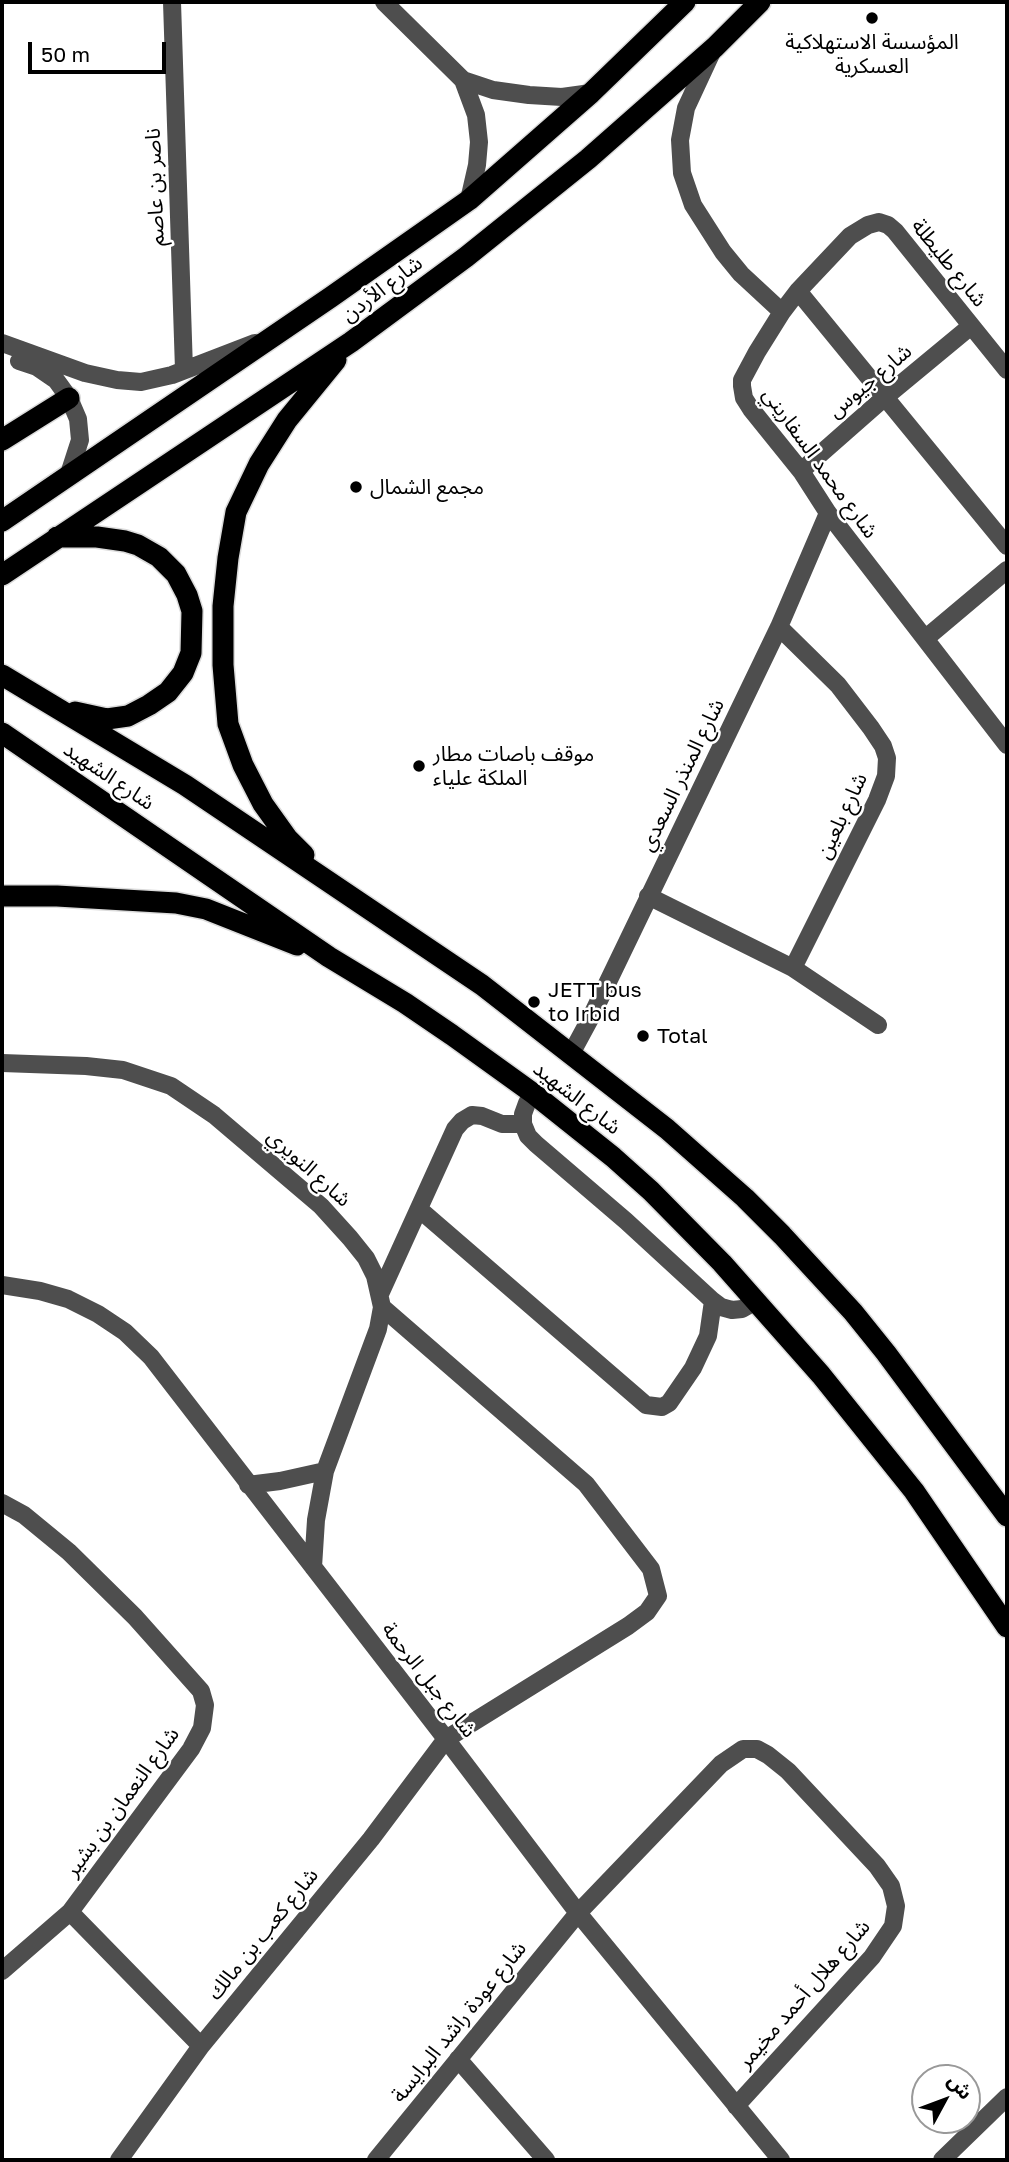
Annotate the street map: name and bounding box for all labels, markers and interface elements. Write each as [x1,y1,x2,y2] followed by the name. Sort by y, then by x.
[864,10,880,26] marker: المؤسسة الاستهلاكية العسكرية
[32,28,170,72] scale bar
[785,29,959,79] place label: المؤسسة الاستهلاكية العسكرية
[41,41,90,67] text: 50 m
[140,128,170,246] street label: ناصر بن عاصم
[906,214,992,312] street label: شارع طليطلة
[337,250,427,328] street label: شارع الأردن
[823,339,917,423] street label: شارع جيوس
[757,383,883,543] street label: شارع محمد السفاريني
[370,474,484,500] place label: مجمع الشمال
[348,479,364,495] marker: مجمع الشمال
[634,695,730,855] street label: شارع المنذر السعدي
[59,736,159,816] street label: شارع الشهيد
[433,741,594,791] place label: موقف باصات مطار الملكة علياء
[411,758,427,774] marker: موقف باصات مطار الملكة علياء
[811,769,873,863] street label: شارع بلعين
[548,977,642,1027] place label: JETT bus to Irbid
[526,994,542,1010] marker: JETT bus to Irbid
[657,1023,708,1049] place label: Total
[635,1028,651,1044] marker: Total
[528,1056,626,1140] street label: شارع الشهيد
[262,1124,356,1212] street label: شارع النويري
[376,1617,482,1743] street label: شارع جبل الرحمة
[59,1722,185,1882] street label: شارع النعمان بن بشير
[202,1863,324,2005] street label: شارع كعب بن مالك
[732,1914,876,2074] street label: شارع هلال أحمد مخيمر
[386,1936,532,2108] street label: شارع عودة راشد البرايسة
[911,2064,981,2134] north arrow
[943,2069,978,2104] text: ش

